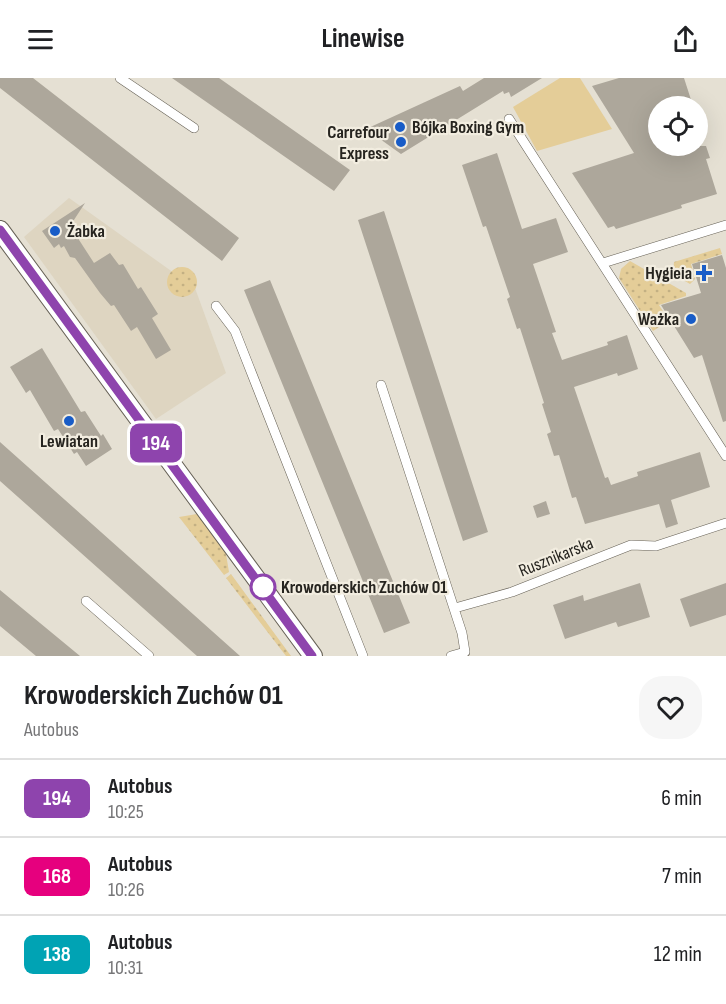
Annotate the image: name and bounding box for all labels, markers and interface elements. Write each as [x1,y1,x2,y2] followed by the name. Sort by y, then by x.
[24,23,57,56] icon: menu
[321,23,405,55] text: Linewise
[669,23,702,56] icon: share
[648,96,708,156] map controls
[648,96,708,156] button: locate
[412,117,524,138] place label: Bójka Boxing Gym
[393,120,407,134] marker: Bójka Boxing Gym
[327,122,389,164] place label: Carrefour Express
[394,135,408,149] marker: Carrefour Express
[67,221,105,242] place label: Żabka
[48,224,62,238] marker: Żabka
[645,263,692,284] place label: Hygieia
[697,266,711,280] marker: Hygieia
[638,309,679,330] place label: Ważka
[684,312,698,326] marker: Ważka
[62,414,76,428] marker: Lewiatan
[122,424,190,463] line badge: 194
[40,431,98,452] place label: Lewiatan
[142,431,170,456] text: 194
[516,533,596,581] street label: Rusznikarska
[250,574,276,600] marker: Krowoderskich Zuchów 01
[281,577,447,598] place label: Krowoderskich Zuchów 01
[639,676,702,739] button: heart
[24,679,283,712] text: Krowoderskich Zuchów 01
[24,718,79,742] text: Autobus
[108,773,172,800] text: Autobus
[661,785,702,812] text: 6 min
[43,786,71,811] text: 194
[108,800,144,824] text: 10:25
[108,851,172,878] text: Autobus
[662,863,702,890] text: 7 min
[43,864,71,889] text: 168
[108,878,144,902] text: 10:26
[108,929,172,956] text: Autobus
[654,941,702,968] text: 12 min
[43,942,71,967] text: 138
[108,956,143,980] text: 10:31

